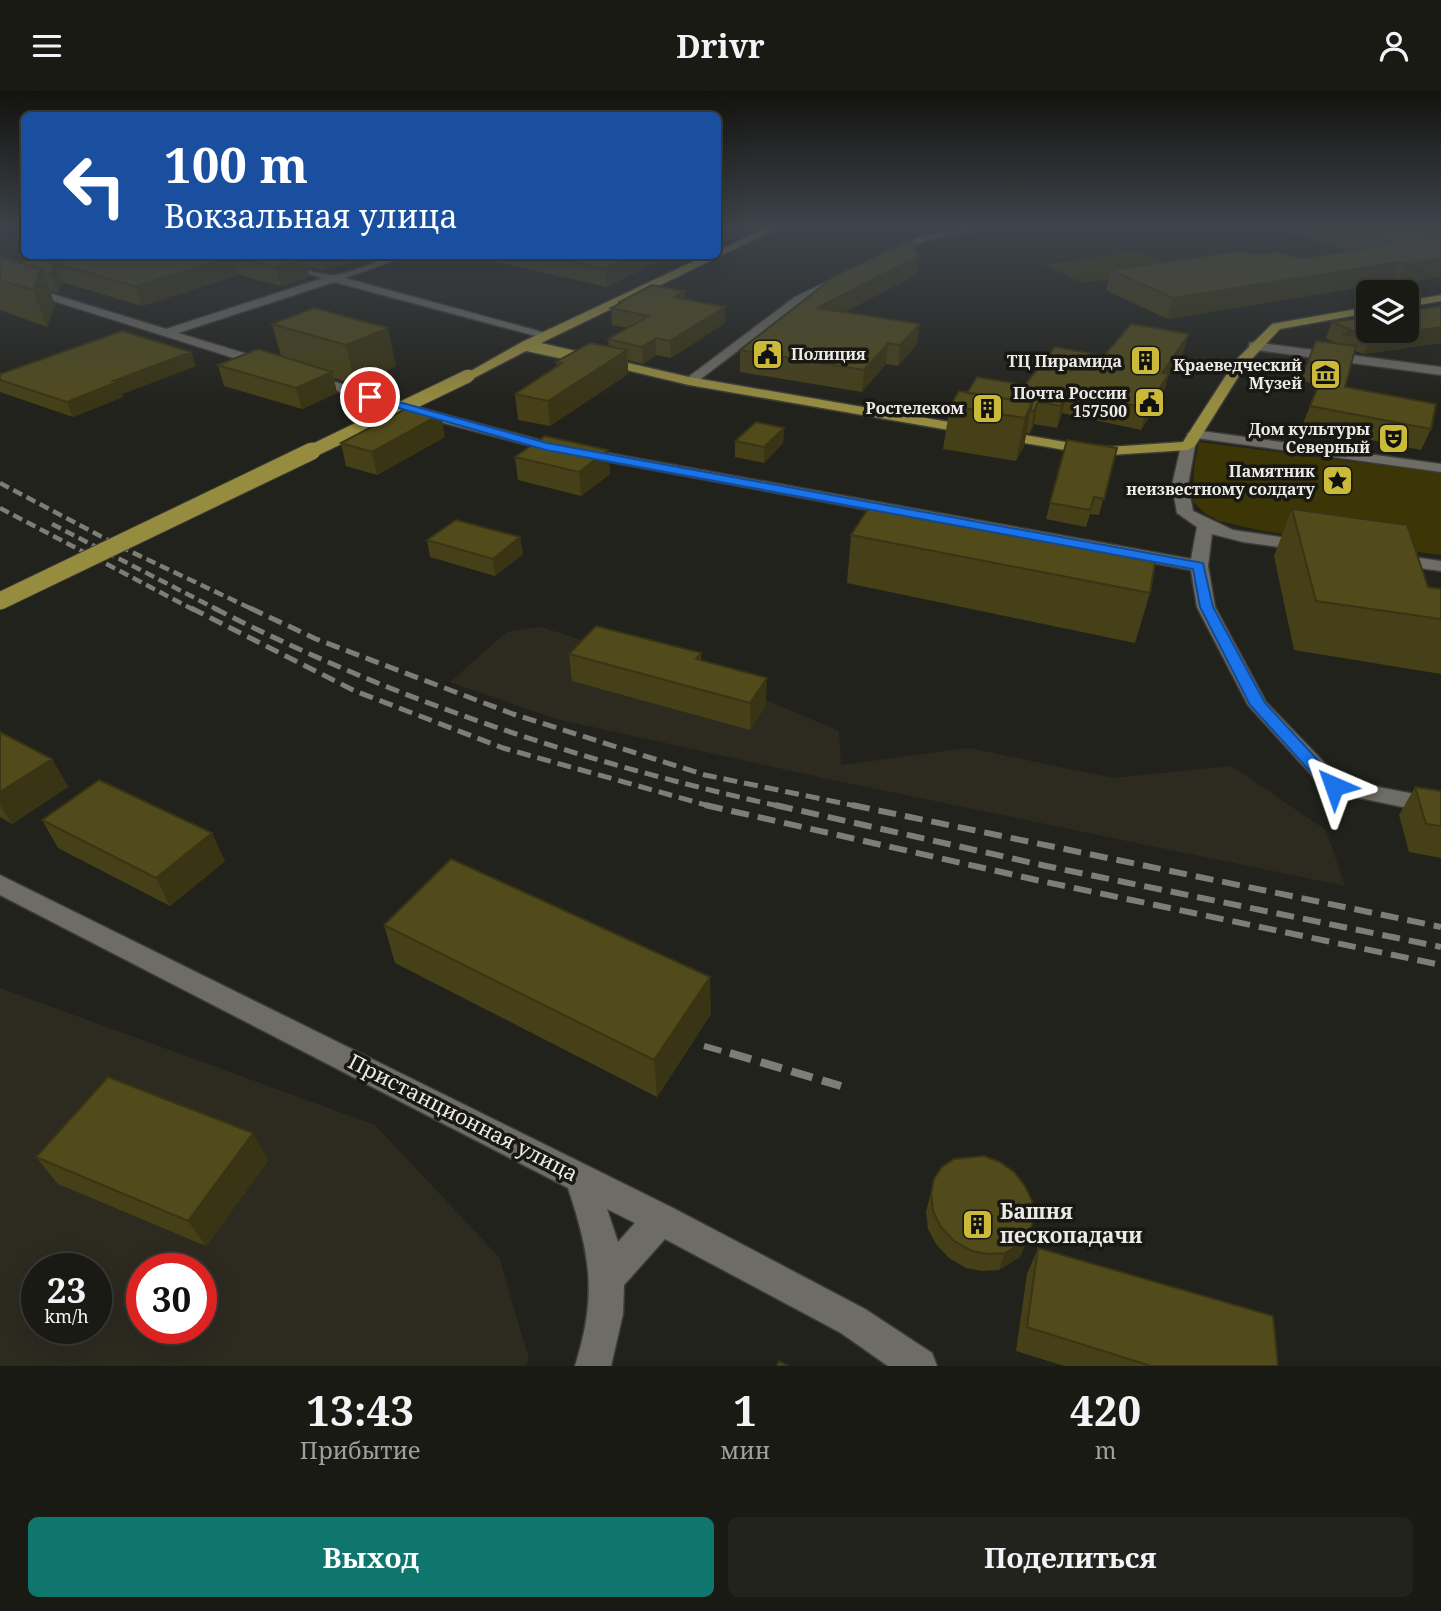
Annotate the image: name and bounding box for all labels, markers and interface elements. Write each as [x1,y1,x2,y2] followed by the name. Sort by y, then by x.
[676,24,765,67] text: Drivr
[28,27,66,65] icon: menu
[1375,27,1413,65] icon: person
[164,131,308,197] text: 100 m
[49,140,140,231] icon: left
[164,194,458,237] text: Вокзальная улица
[1356,280,1419,343] map controls
[1356,280,1419,343] button: layers
[751,337,785,371] public building icon: Полиция
[791,343,866,365] place label: Полиция
[1128,344,1162,378] building icon: ТЦ Пирамида
[1007,350,1122,372] place label: ТЦ Пирамида
[1173,354,1302,394] place label: Краеведческий Музей
[1308,357,1342,391] museum icon: Краеведческий Музей
[340,367,400,427] pin
[351,378,389,416] icon: arrive
[1013,382,1127,422] place label: Почта России 157500
[1133,385,1167,419] public building icon: Почта России 157500
[970,391,1004,425] building icon: Ростелеком
[866,397,964,419] place label: Ростелеком
[1249,418,1370,458] place label: Дом культуры Северный
[1376,421,1410,455] theatre icon: Дом культуры Северный
[1126,460,1315,500] place label: Памятник неизвестному солдату
[1321,463,1355,497] place icon: Памятник неизвестному солдату
[1297,749,1371,823] position arrow
[344,1047,583,1187] street label: Пристанционная улица
[1000,1197,1143,1249] place label: Башня пескопадачи
[960,1207,994,1241] building icon: Башня пескопадачи
[126,1253,217,1344] speed limit sign: 30
[47,1266,86,1313] text: 23
[44,1304,89,1328] text: km/h
[306,1381,414,1438] text: 13:43
[733,1381,757,1438] text: 1
[1070,1381,1141,1438] text: 420
[300,1434,420,1466] text: Прибытие
[720,1434,770,1466] text: мин
[1095,1434,1116,1466] text: m
[28,1517,714,1597] button: Выход
[728,1517,1413,1597] button: Поделиться

